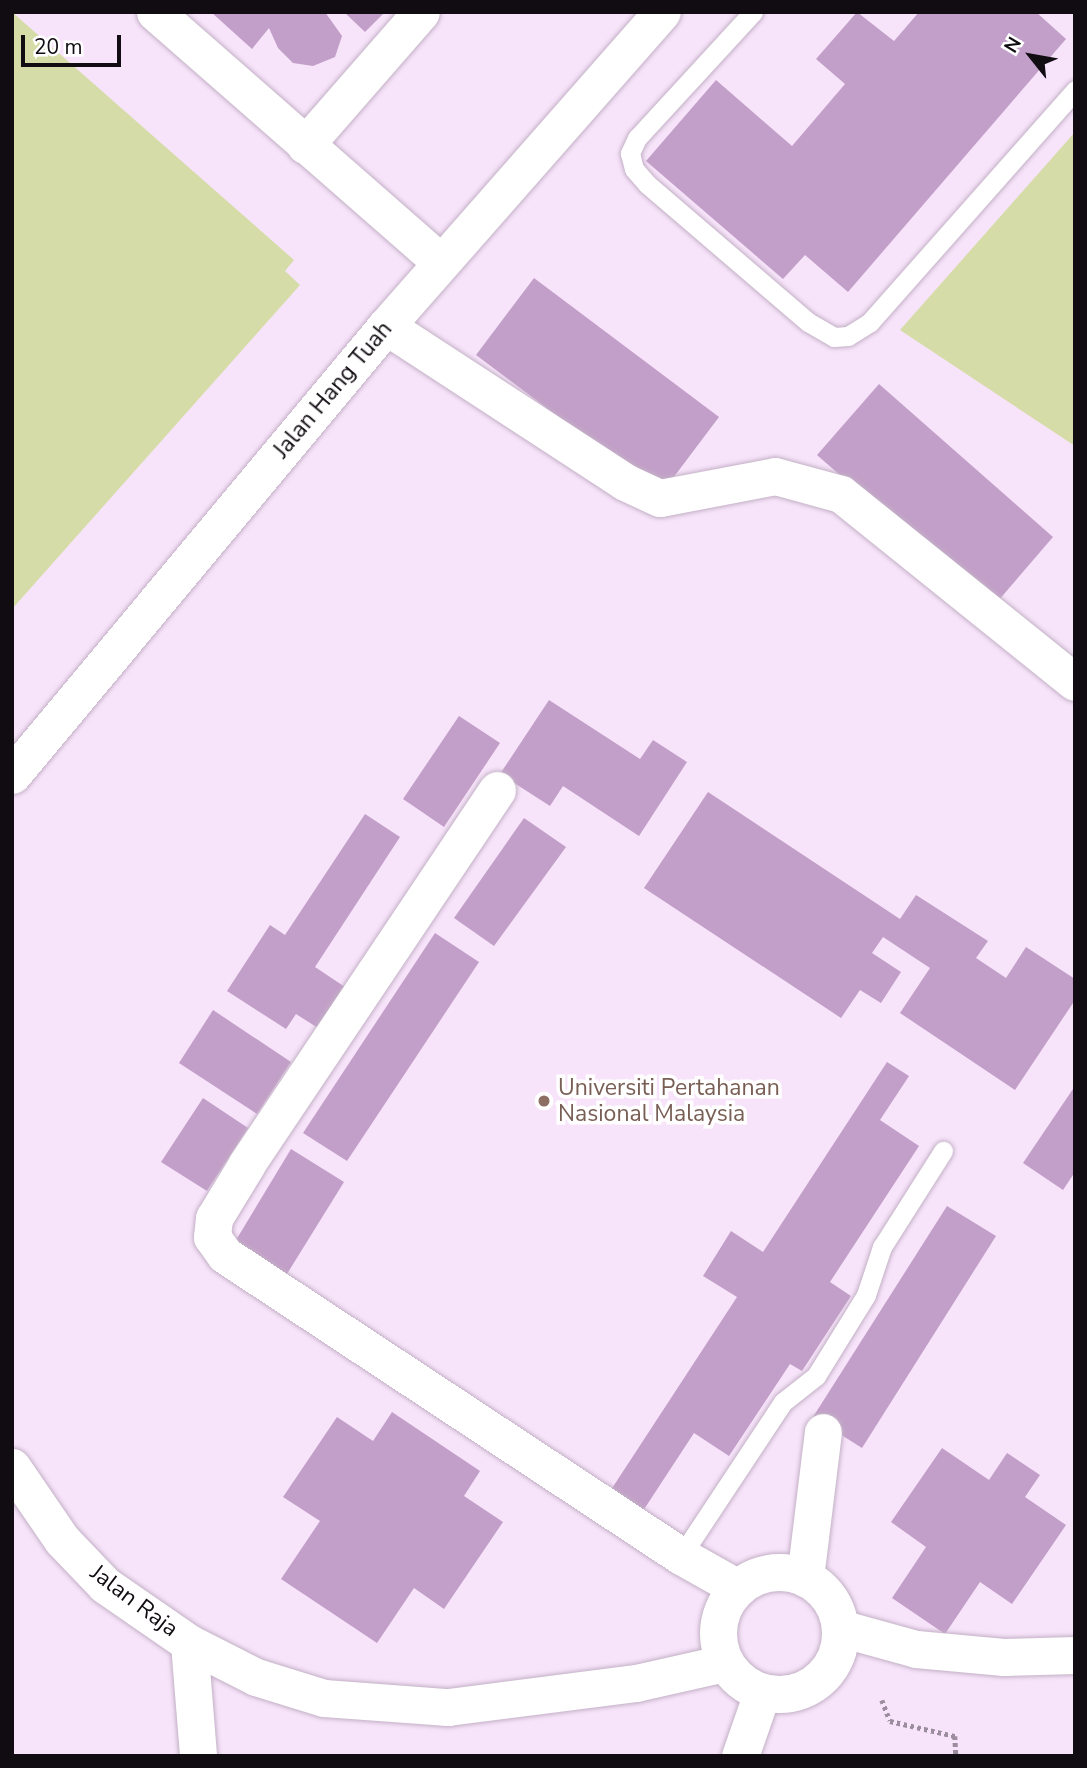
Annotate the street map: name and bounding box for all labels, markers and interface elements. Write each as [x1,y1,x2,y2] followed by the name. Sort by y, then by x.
[24,21,124,65] scale bar
[996,21,1066,91] north arrow
[998,32,1028,58] text: N
[34,33,83,61] text: 20 m
[268,316,398,464] street label: Jalan Hang Tuah
[558,1074,780,1128] place label: Universiti Pertahanan Nasional Malaysia
[536,1093,552,1109] marker: Universiti Pertahanan Nasional Malaysia
[85,1559,183,1643] street label: Jalan Raja

